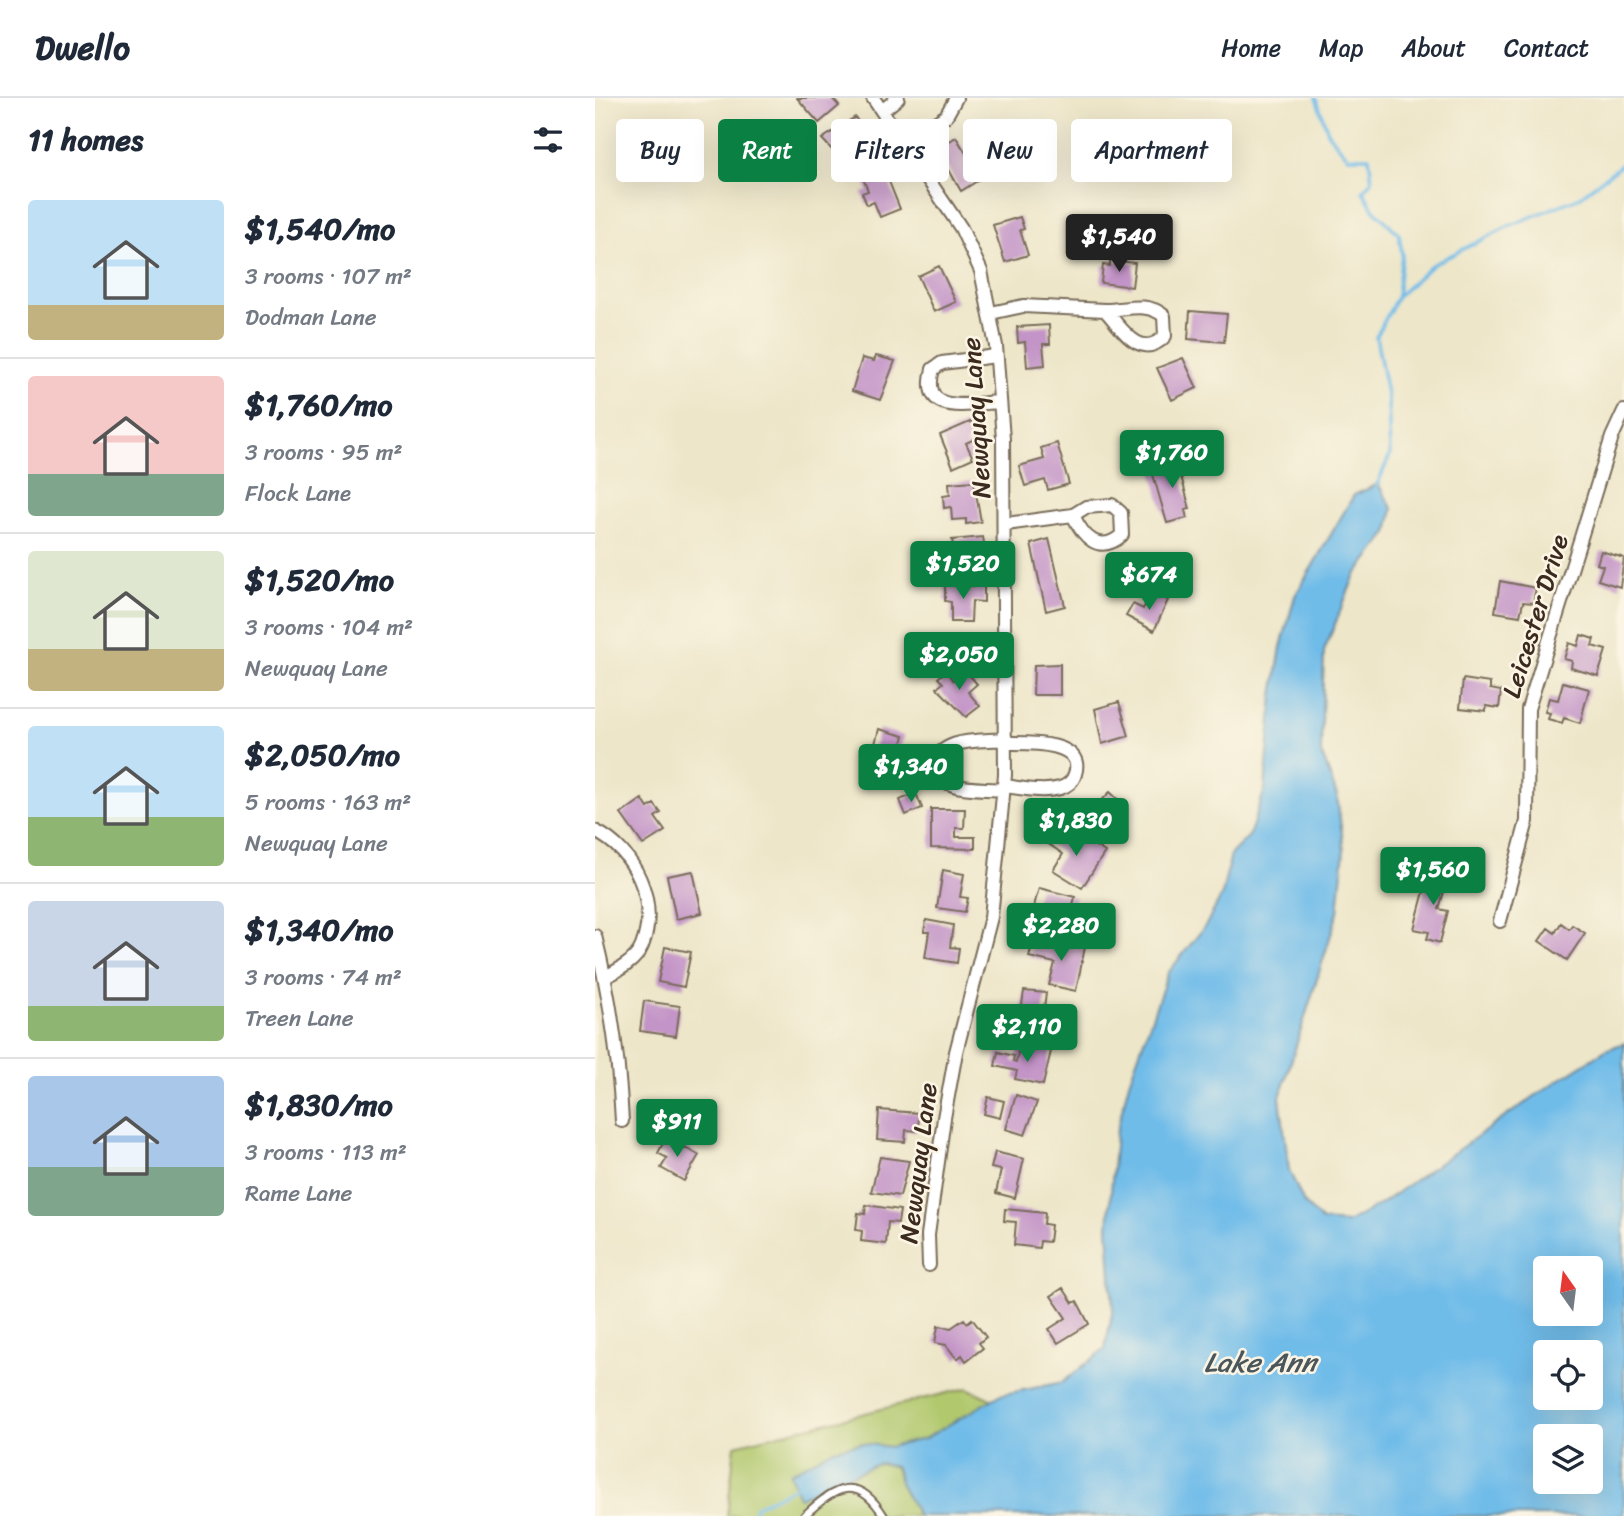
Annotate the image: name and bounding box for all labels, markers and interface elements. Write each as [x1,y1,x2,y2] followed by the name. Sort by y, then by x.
[35,19,130,77] text: Dwello
[1221,27,1281,69] text: Home
[1319,27,1363,69] text: Map
[1401,27,1466,69] text: About
[1504,27,1589,69] text: Contact
[28,113,143,167] text: 11 homes
[616,119,704,182] chip: Buy
[718,119,817,182] chip: Rent
[831,119,949,182] chip: Filters
[963,119,1057,182] chip: New
[1071,119,1232,182] chip: Apartment
[529,121,567,159] icon: filters
[245,202,395,256] text: $1,540/mo
[1062,214,1176,274] pin: $1,540
[1082,216,1156,257] text: $1,540
[84,228,168,312] icon: home
[245,256,412,297] text: 3 rooms · 107 m²
[245,297,377,338] text: Dodman Lane
[947,336,1005,500] street label: Newquay Lane
[245,378,392,432] text: $1,760/mo
[84,404,168,488] icon: home
[1115,430,1229,490] pin: $1,760
[245,432,402,473] text: 3 rooms · 95 m²
[1136,432,1208,473] text: $1,760
[245,473,351,514] text: Flock Lane
[1488,528,1582,704] street label: Leicester Drive
[906,542,1020,601] pin: $1,520
[926,543,1000,584] text: $1,520
[1108,552,1190,612] pin: $674
[245,553,394,607] text: $1,520/mo
[1121,554,1177,595] text: $674
[84,579,168,663] icon: home
[245,607,413,648] text: 3 rooms · 104 m²
[902,632,1016,692] pin: $2,050
[920,634,998,675] text: $2,050
[245,648,388,689] text: Newquay Lane
[245,728,400,782] text: $2,050/mo
[854,744,968,804] pin: $1,340
[874,746,948,787] text: $1,340
[84,754,168,838] icon: home
[245,782,411,823] text: 5 rooms · 163 m²
[1019,798,1133,858] pin: $1,830
[1040,800,1112,841] text: $1,830
[245,823,388,864] text: Newquay Lane
[1376,848,1490,907] pin: $1,560
[1396,849,1470,890] text: $1,560
[245,903,393,957] text: $1,340/mo
[1004,904,1118,963] pin: $2,280
[1023,905,1099,946] text: $2,280
[84,929,168,1013] icon: home
[245,957,402,998] text: 3 rooms · 74 m²
[245,998,354,1039] text: Treen Lane
[970,1004,1084,1064] pin: $2,110
[992,1006,1062,1047] text: $2,110
[245,1078,393,1132] text: $1,830/mo
[885,1080,951,1246] street label: Newquay Lane
[636,1100,718,1159] pin: $911
[652,1101,702,1142] text: $911
[84,1104,168,1188] icon: home
[245,1132,407,1173] text: 3 rooms · 113 m²
[245,1173,352,1214] text: Rame Lane
[1533,1256,1603,1326] north arrow
[1533,1256,1603,1494] map controls
[1204,1338,1319,1387] water label: Lake Ann
[1533,1340,1603,1410] button: locate
[1533,1424,1603,1494] button: layers

